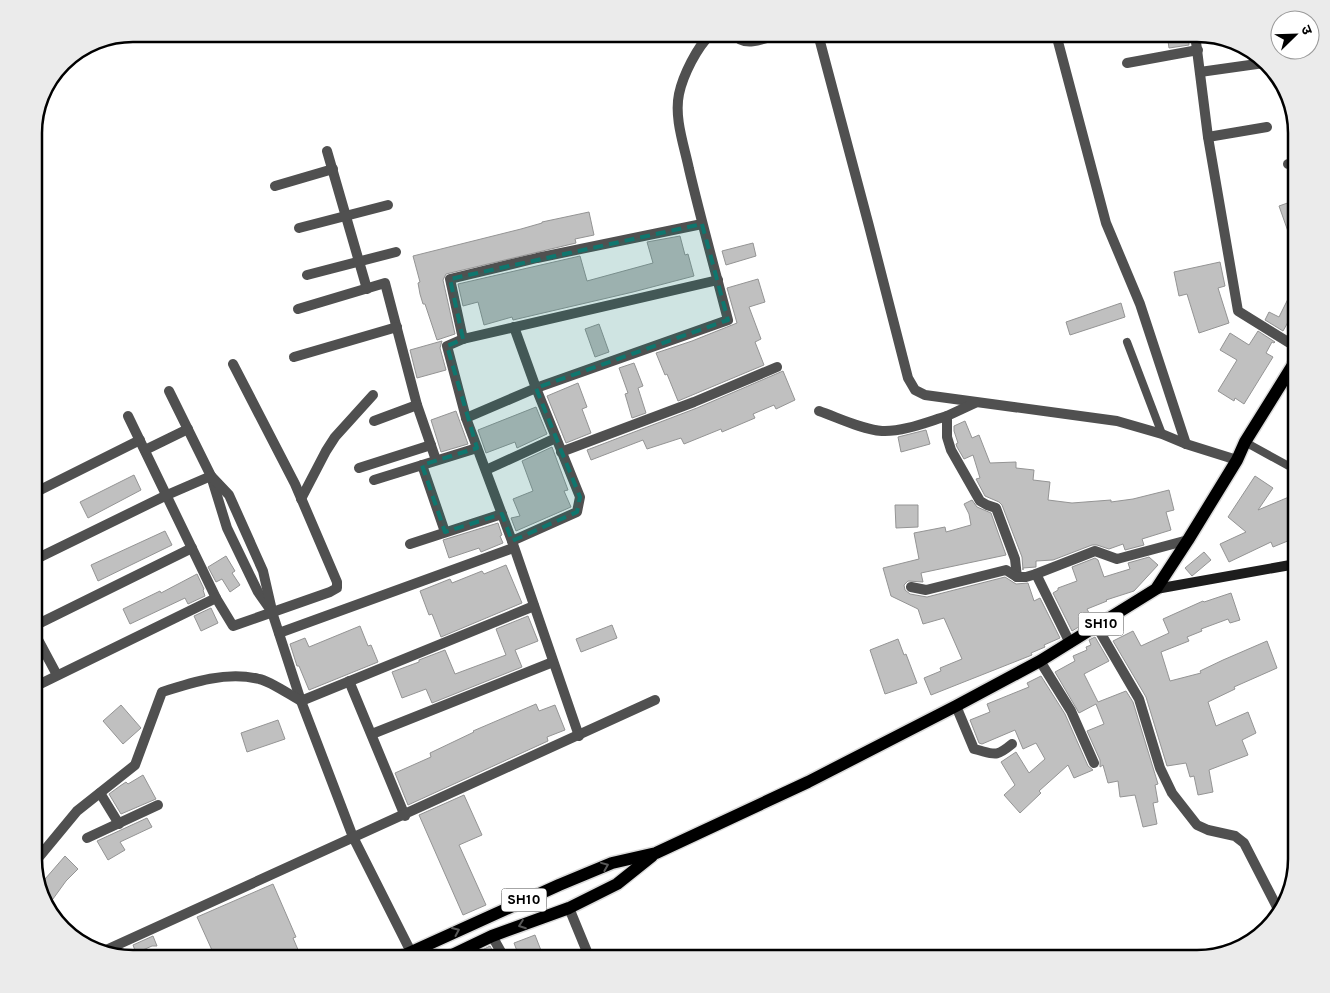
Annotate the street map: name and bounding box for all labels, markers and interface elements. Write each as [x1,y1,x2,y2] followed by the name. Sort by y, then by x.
[1270,10,1320,60] north arrow
[1296,23,1315,38] text: उ
[1078,612,1124,636] road number: SH10
[600,862,609,872] one-way arrow
[502,888,546,912] road number: SH10
[518,919,527,929] one-way arrow
[451,926,460,937] one-way arrow

